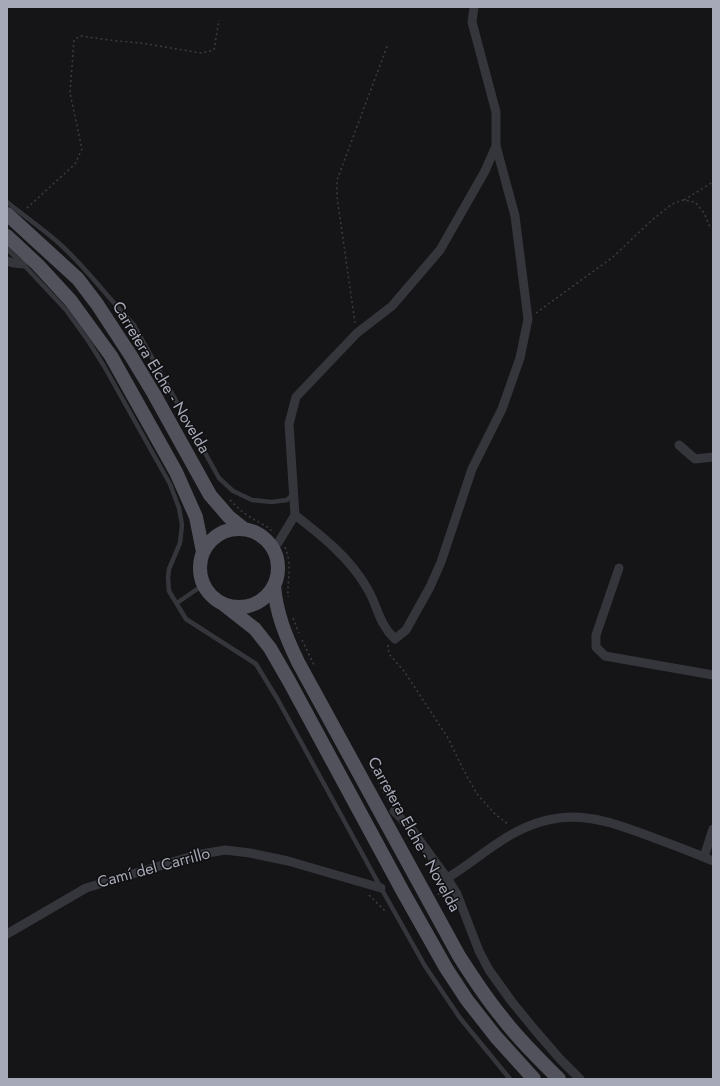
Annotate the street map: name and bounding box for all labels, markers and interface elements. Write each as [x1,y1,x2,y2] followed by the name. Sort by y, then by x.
[107,299,213,457] street label: Carretera Elche - Novelda
[362,754,464,916] street label: Carretera Elche - Novelda
[96,845,212,893] street label: Camí del Carrillo

